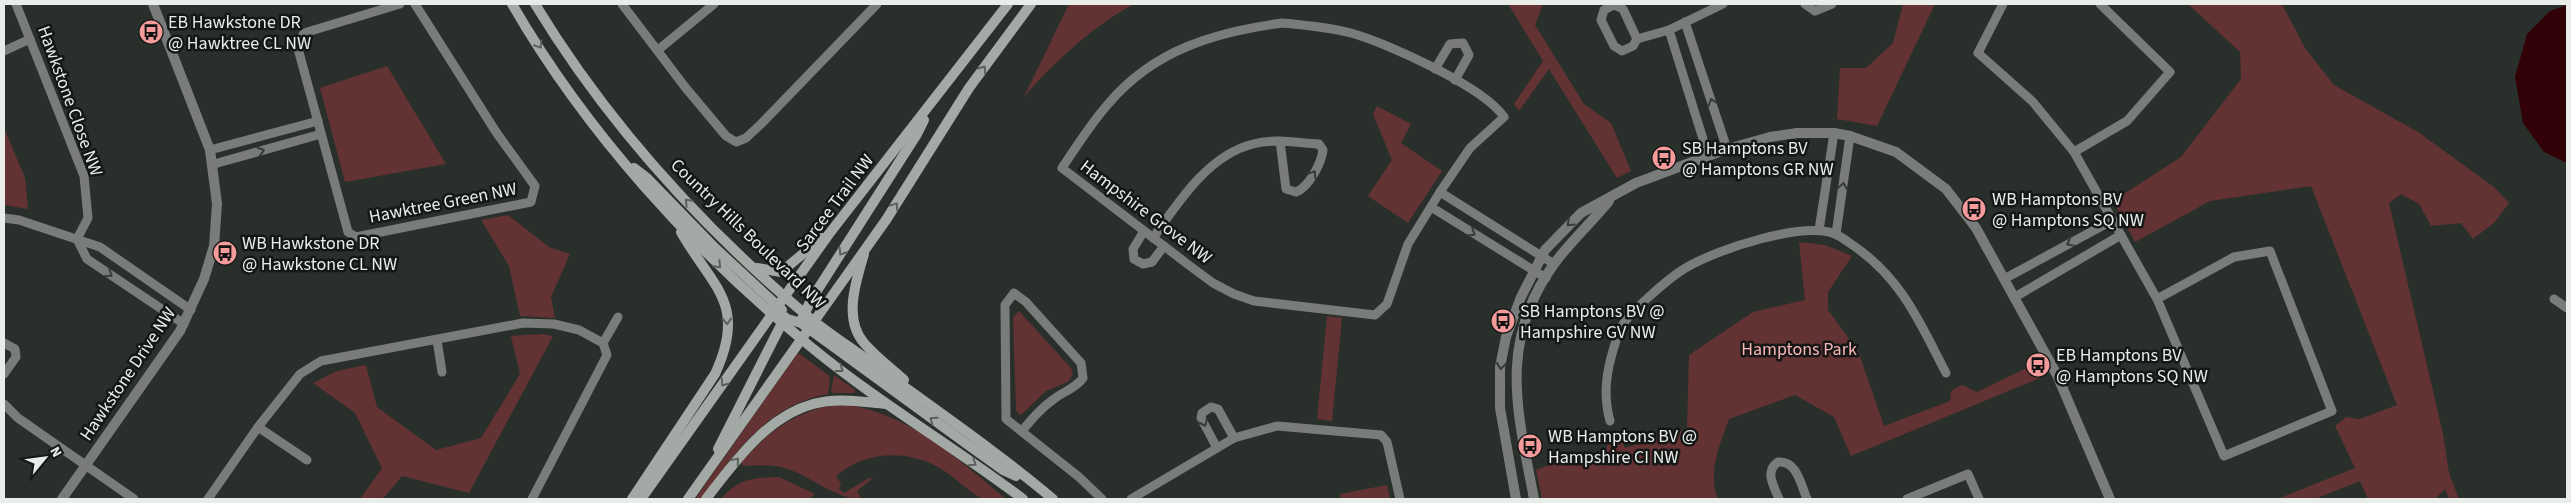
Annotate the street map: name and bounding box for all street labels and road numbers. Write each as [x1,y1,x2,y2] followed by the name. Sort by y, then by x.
[31,22,109,180] street label: Hawkstone Close NW
[790,149,880,257] street label: Sarcee Trail NW
[665,153,831,315] street label: Country Hills Boulevard NW
[1075,154,1217,270] street label: Hampshire Grove NW
[367,176,519,230] street label: Hawktree Green NW
[74,302,182,446] street label: Hawkstone Drive NW

